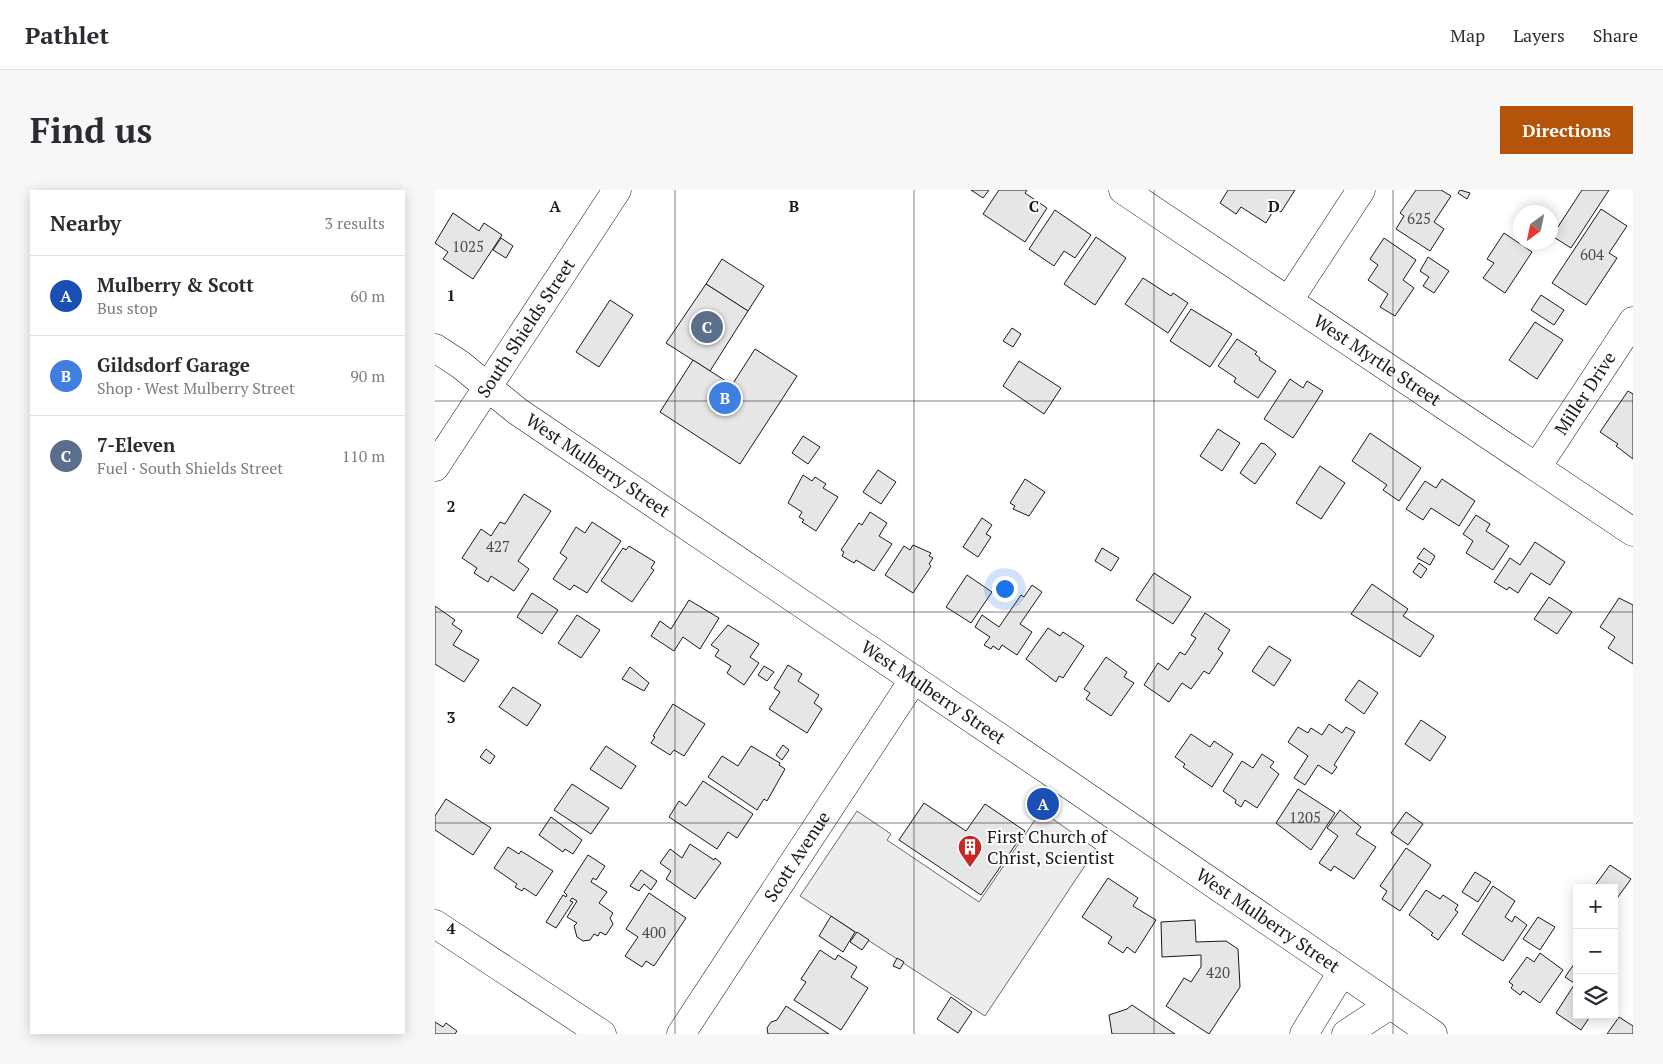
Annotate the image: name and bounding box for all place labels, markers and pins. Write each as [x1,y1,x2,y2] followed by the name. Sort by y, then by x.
[691,308,723,346] pin: C
[709,379,741,417] pin: B
[1027,785,1059,823] pin: A
[987,824,1115,869] place label: First Church of Christ, Scientist
[957,834,983,868] building icon: First Church of Christ, Scientist

